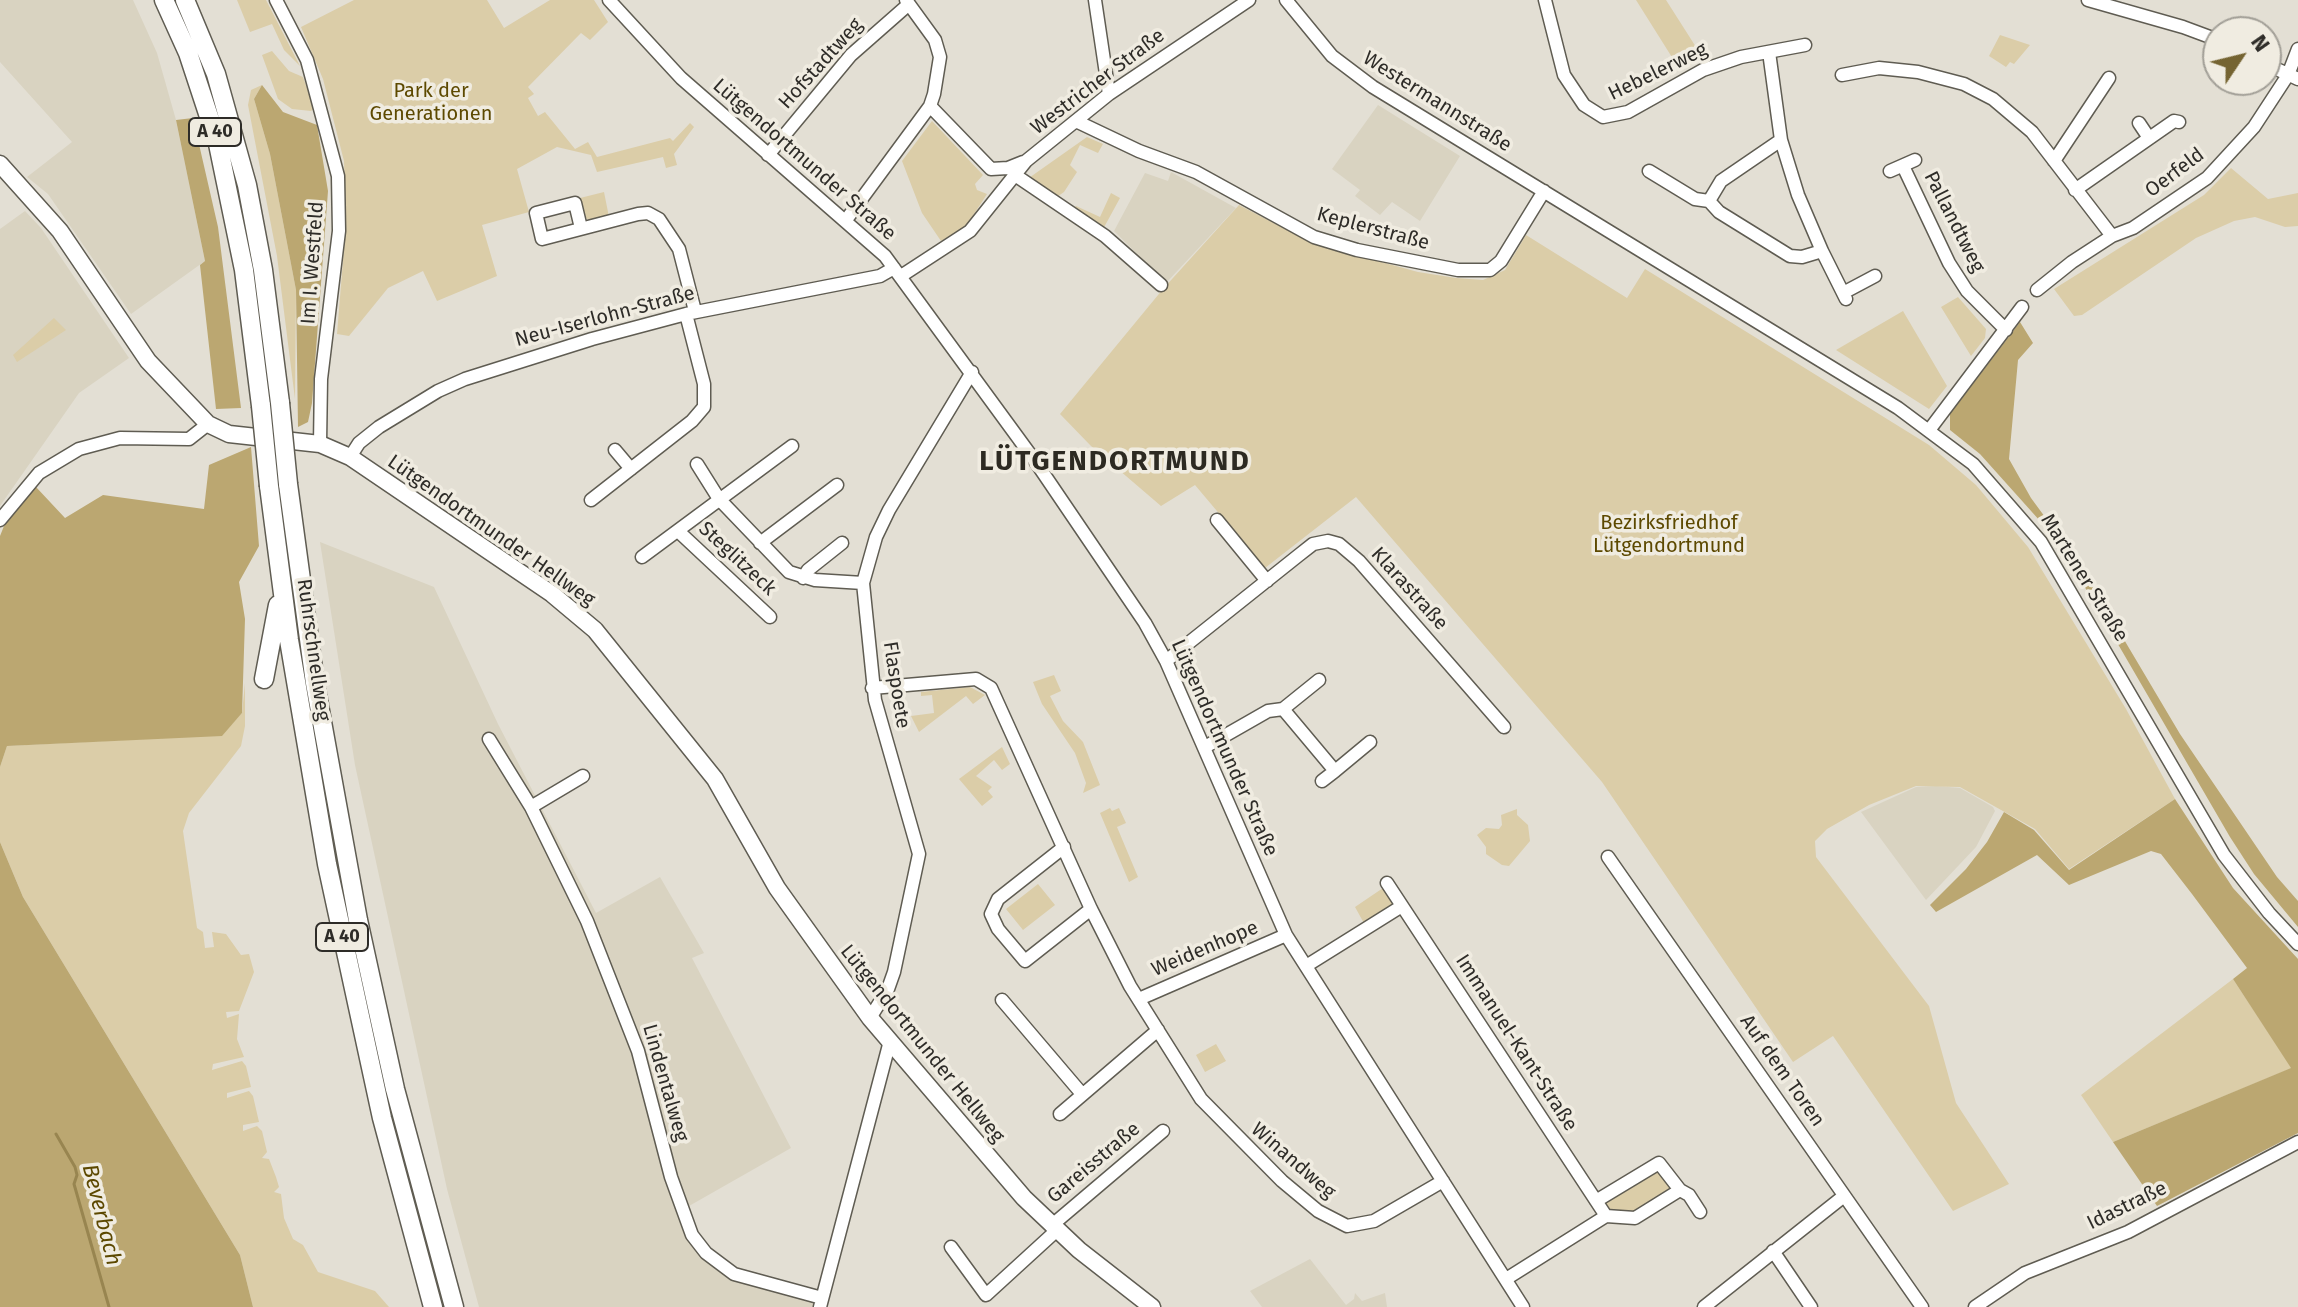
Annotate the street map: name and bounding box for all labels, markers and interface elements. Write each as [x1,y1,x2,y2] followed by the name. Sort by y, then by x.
[774,14,868,114] street label: Hofstadtweg
[2202,16,2282,96] north arrow
[1026,24,1170,140] street label: Westricher Straße
[2245,29,2276,57] text: N
[1605,38,1711,106] street label: Hebelerweg
[1358,47,1516,157] street label: Westermannstraße
[708,74,900,246] street label: Lütgendortmunder Straße
[370,79,492,126] park label: Park der Generationen
[189,118,241,146] road number: A 40
[2141,143,2209,203] street label: Oerfeld
[1918,167,1990,277] street label: Pallandtweg
[297,201,329,325] street label: Im I. Westfeld
[1314,202,1432,256] street label: Keplerstraße
[513,281,697,353] street label: Neu-Iserlohn-Straße
[979,445,1251,479] district label: LÜTGENDORTMUND
[383,450,599,612] street label: Lütgendortmunder Hellweg
[2035,510,2133,646] street label: Martener Straße
[1593,511,1745,558] park label: Bezirksfriedhof Lütgendortmund
[693,517,781,601] street label: Steglitzeck
[1366,543,1452,635] street label: Klarastraße
[291,577,335,723] street label: Ruhrschnellweg
[1165,636,1283,860] street label: Lütgendortmunder Straße
[877,640,915,730] street label: Flaspoete
[1148,916,1262,982] street label: Weidenhope
[316,923,368,951] road number: A 40
[835,940,1009,1148] street label: Lütgendortmunder Hellweg
[1450,950,1582,1136] street label: Immanuel-Kant-Straße
[1735,1010,1829,1132] street label: Auf dem Toren
[637,1021,693,1145] street label: Lindentalweg
[1043,1117,1145,1209] street label: Gareisstraße
[1246,1118,1340,1204] street label: Winandweg
[76,1162,126,1268] water label: Beverbach
[2083,1176,2171,1236] street label: Idastraße

